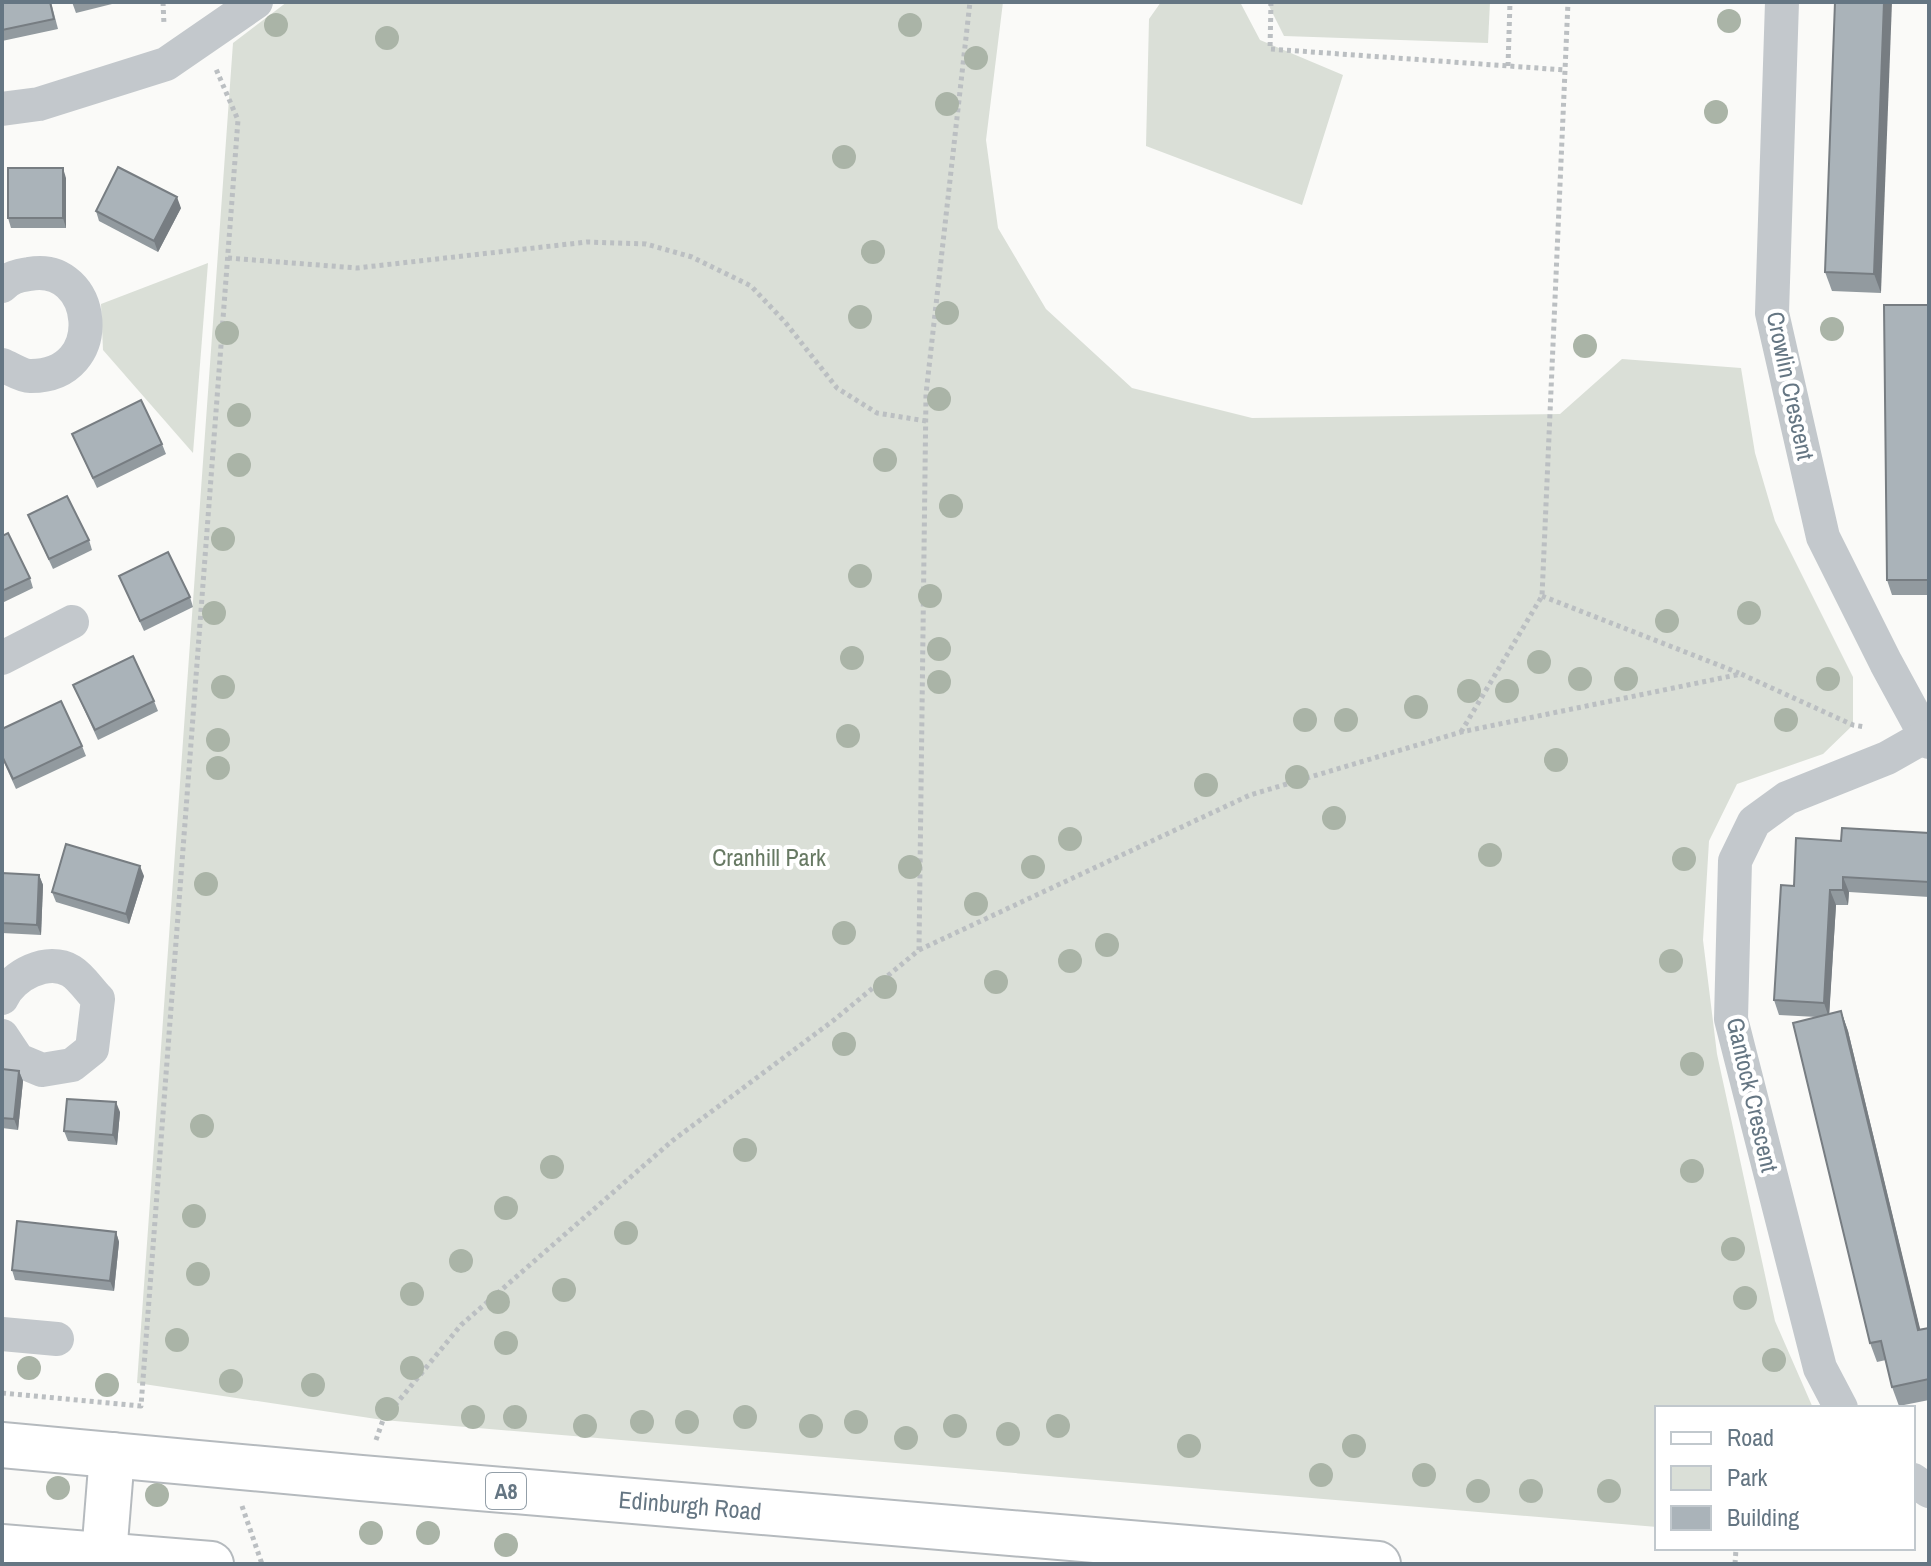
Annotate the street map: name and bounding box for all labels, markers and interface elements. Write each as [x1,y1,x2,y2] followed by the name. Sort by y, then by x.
[1760,309,1822,463] street label: Crowlin Crescent
[712,841,826,873] park label: Cranhill Park
[1720,1014,1786,1176] street label: Gantock Crescent
[1655,1406,1915,1550] legend
[1727,1421,1774,1453] text: Road
[1727,1461,1768,1493] text: Park
[486,1473,526,1509] road number: A8
[617,1483,763,1527] street label: Edinburgh Road
[1727,1501,1799,1533] text: Building

